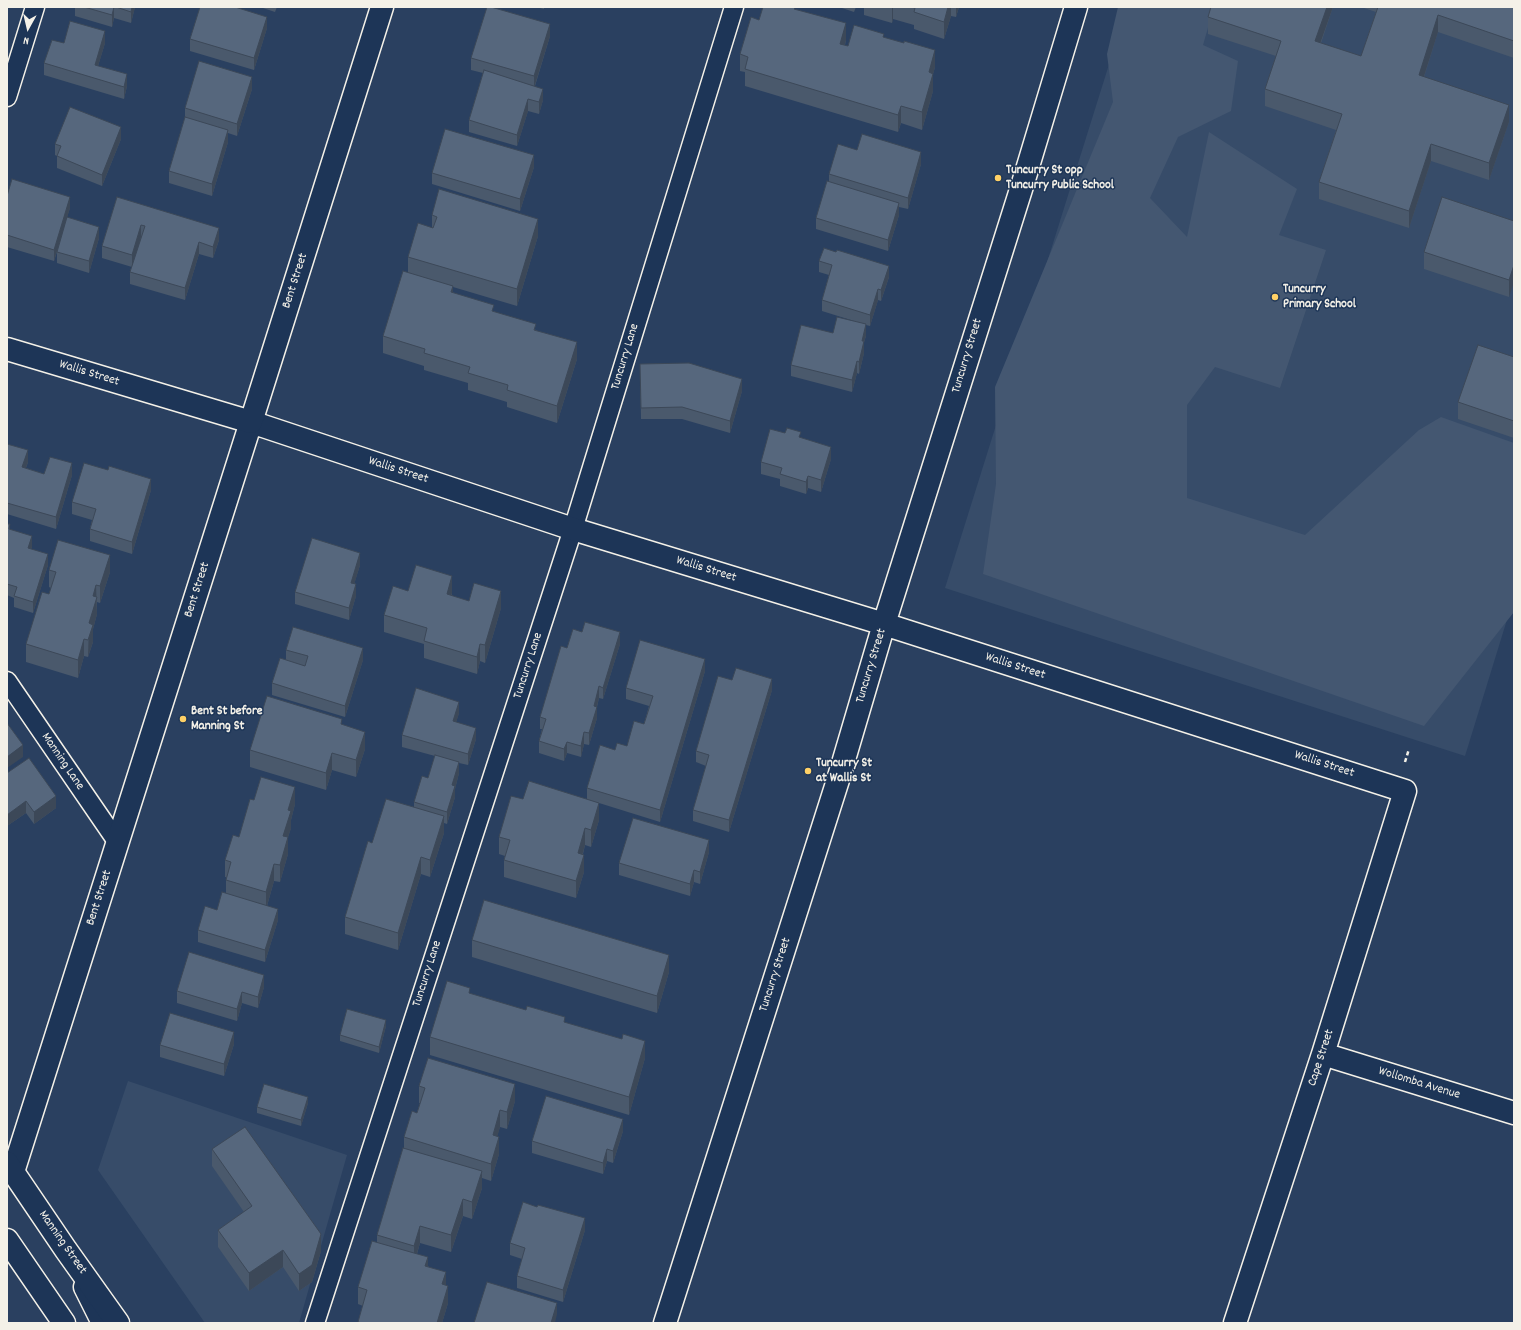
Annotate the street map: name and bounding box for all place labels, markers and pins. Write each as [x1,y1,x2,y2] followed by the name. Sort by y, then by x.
[1006,163,1114,194] place label: Tuncurry St opp Tuncurry Public School
[993,173,1003,183] marker: Tuncurry St opp Tuncurry Public School
[1283,282,1356,313] place label: Tuncurry Primary School
[1270,292,1280,302] marker: Tuncurry Primary School
[191,704,262,735] place label: Bent St before Manning St
[178,714,188,724] marker: Bent St before Manning St
[816,756,872,787] place label: Tuncurry St at Wallis St
[803,766,813,776] marker: Tuncurry St at Wallis St

